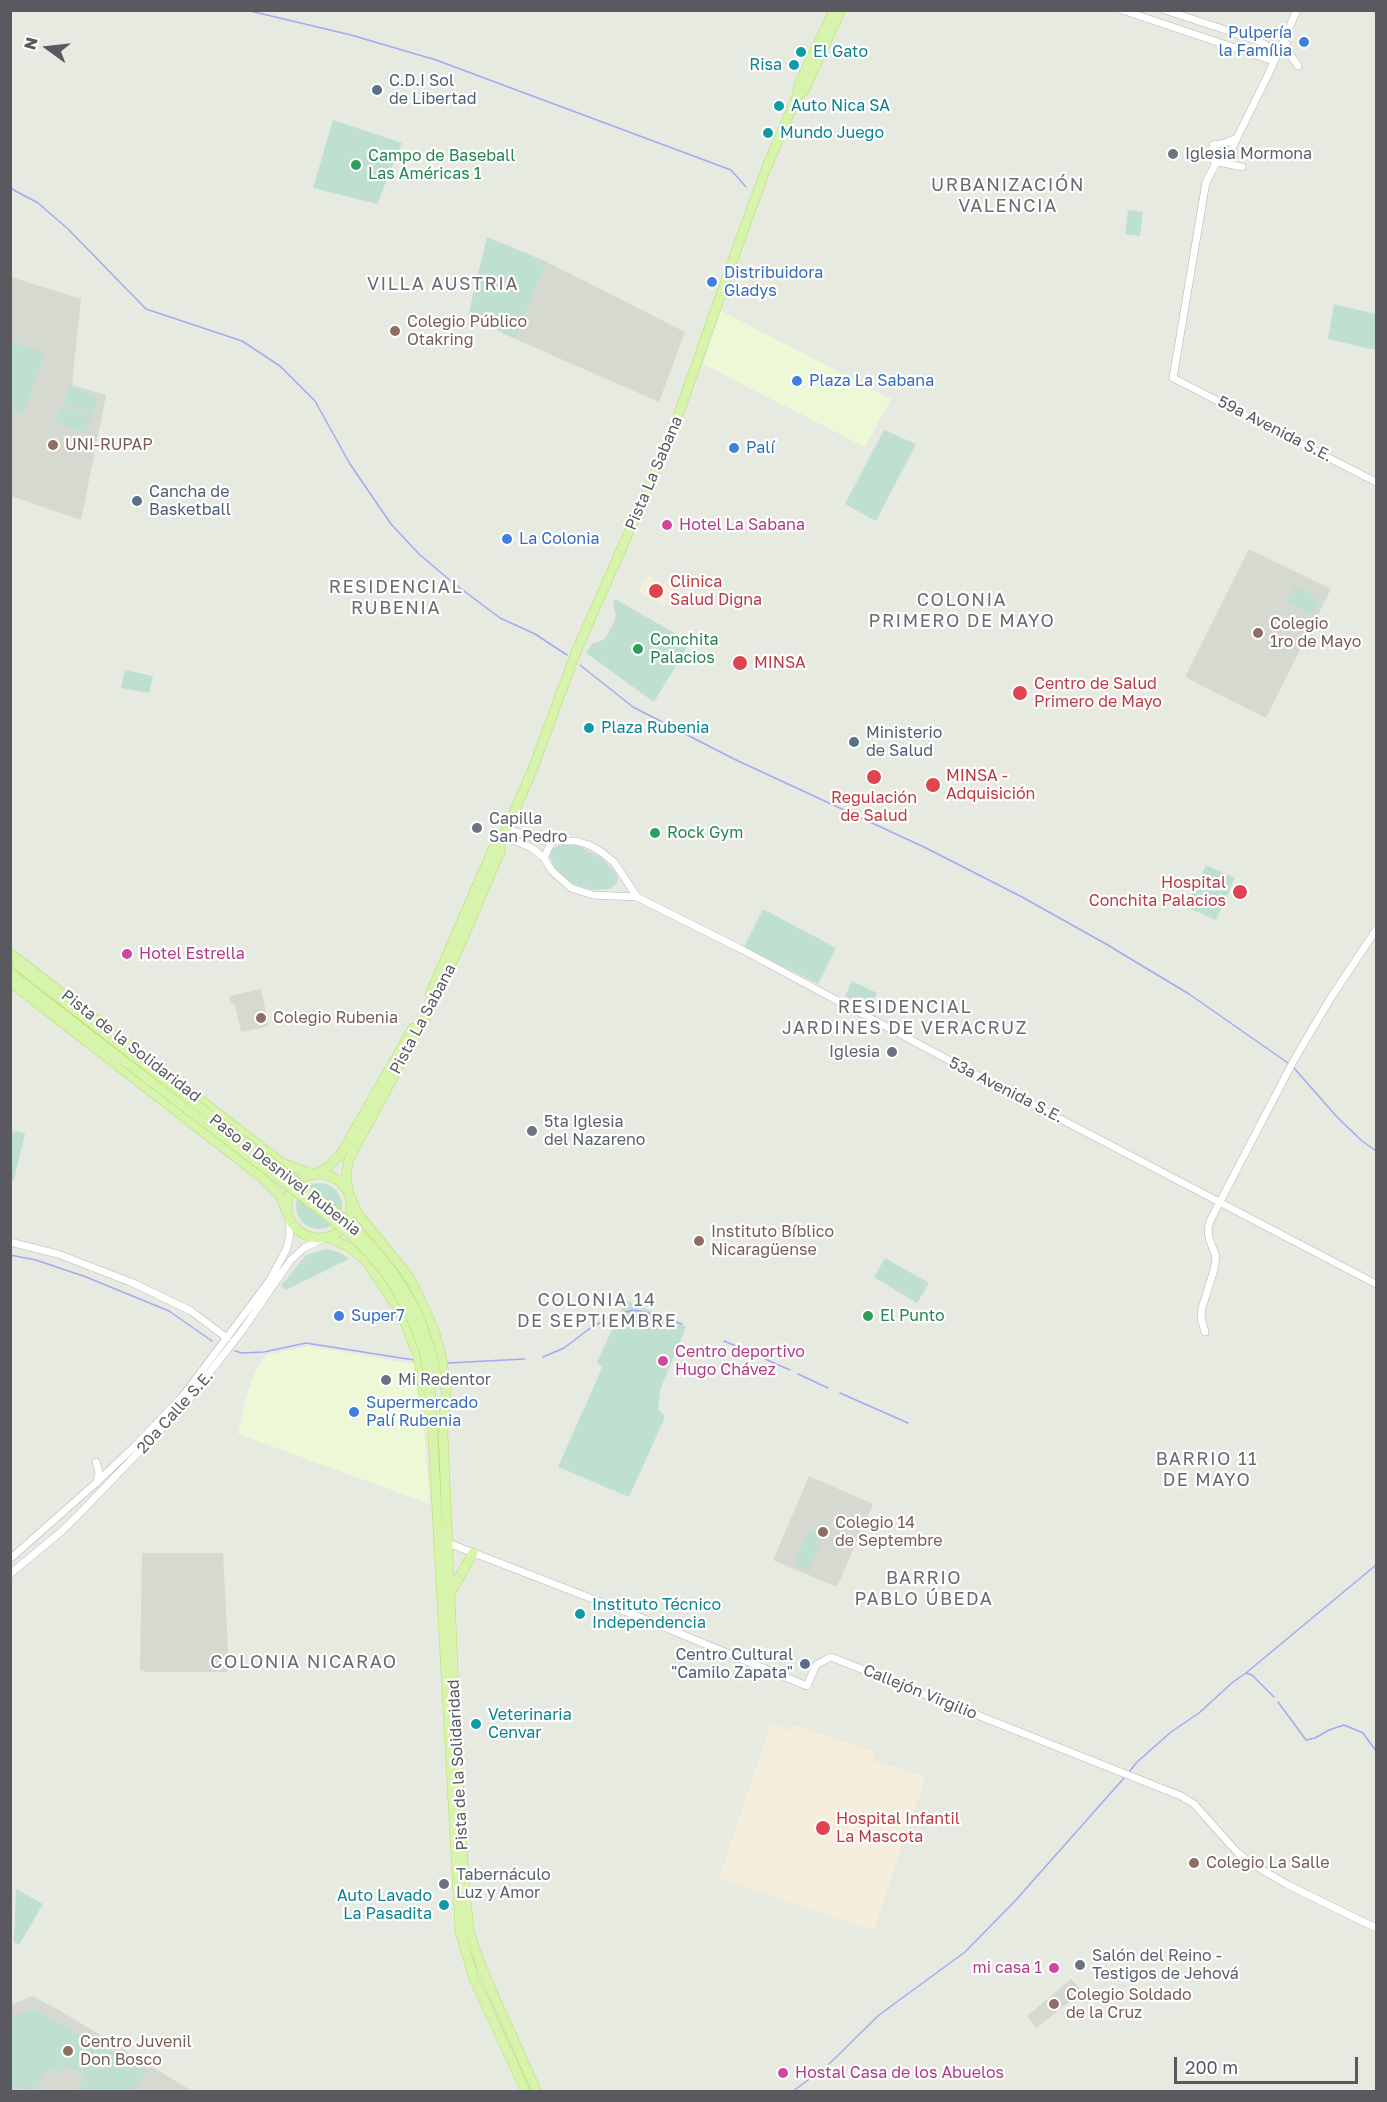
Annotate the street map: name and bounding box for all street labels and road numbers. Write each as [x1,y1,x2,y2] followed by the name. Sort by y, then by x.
[1214,392,1336,466] street label: 59a Avenida S.E.
[621,413,687,533] street label: Pista La Sabana
[386,961,460,1077] street label: Pista La Sabana
[58,986,204,1106] street label: Pista de la Solidaridad
[946,1053,1066,1127] street label: 53a Avenida S.E.
[205,1110,365,1240] street label: Paso a Desnivel Rubenia
[133,1367,217,1457] street label: 20a Calle S.E.
[860,1660,980,1724] street label: Callejón Virgilio
[444,1679,472,1851] street label: Pista de la Solidaridad

